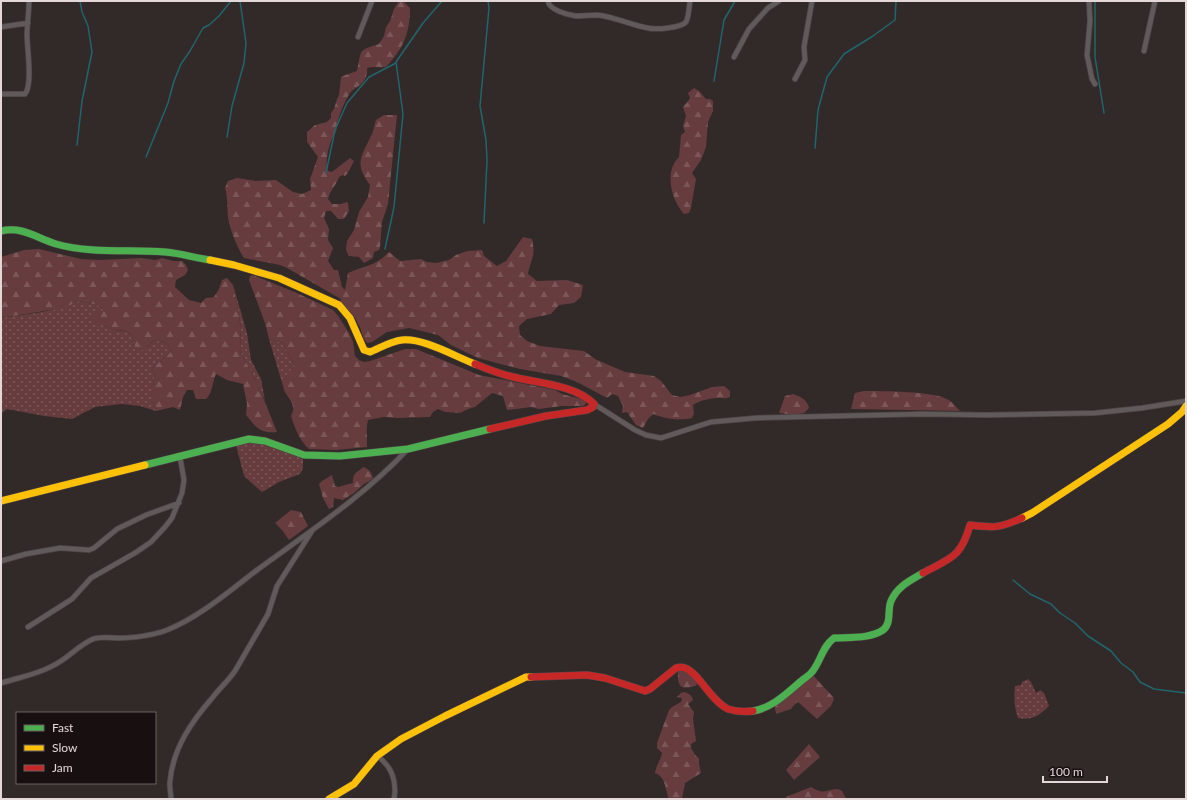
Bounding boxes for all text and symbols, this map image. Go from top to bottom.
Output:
legend [16,712,156,784]
text: Fast [52,720,74,735]
text: Slow [52,740,78,755]
scale bar [1043,758,1107,784]
text: Jam [52,760,73,775]
text: 100 m [1049,764,1083,779]

